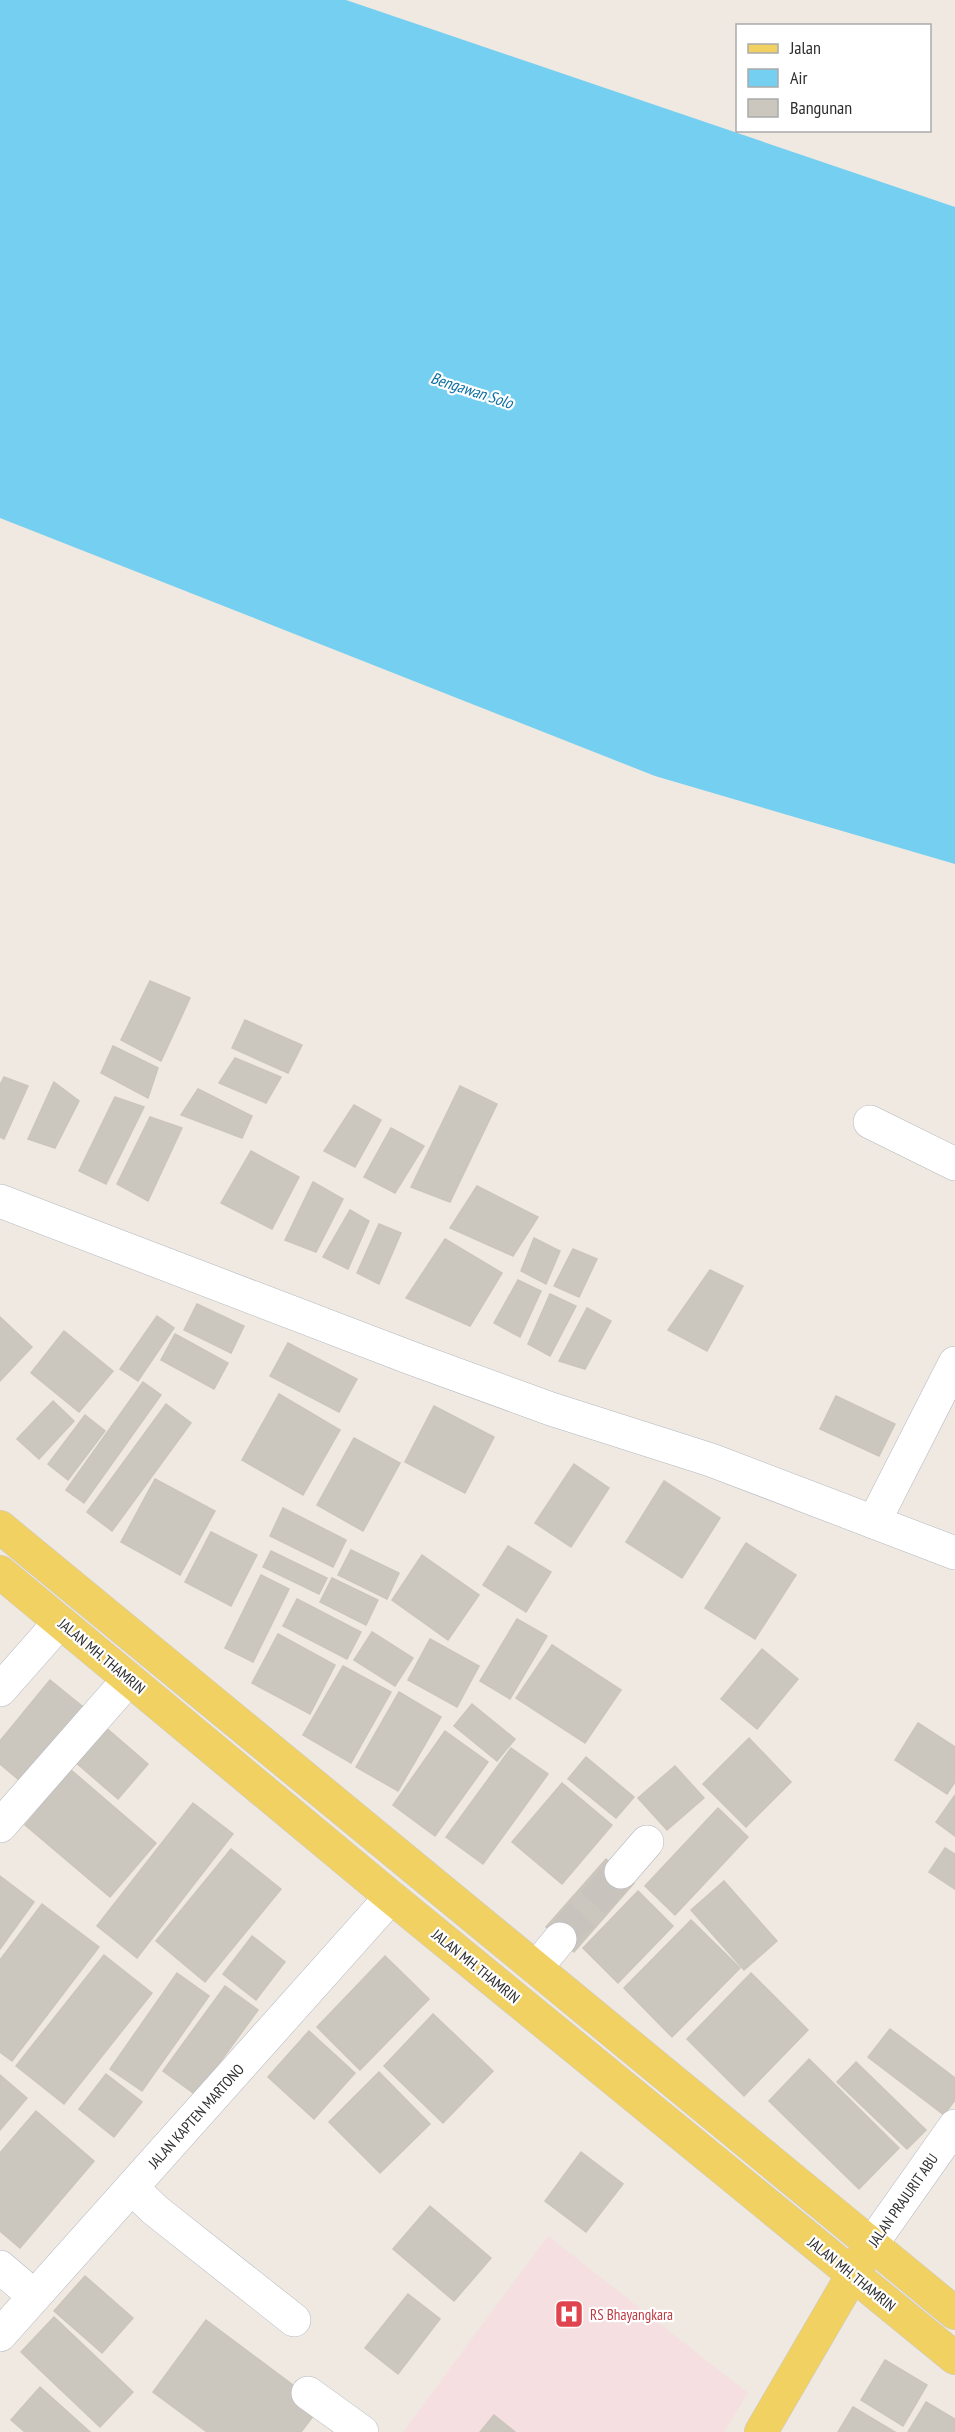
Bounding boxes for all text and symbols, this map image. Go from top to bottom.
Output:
legend [736,24,931,132]
text: Jalan [789,36,821,59]
text: Air [790,66,807,89]
text: Bangunan [790,96,852,119]
water label: Bengawan Solo [428,367,517,413]
street label: JALAN MH. THAMRIN [54,1613,149,1698]
street label: JALAN MH. THAMRIN [427,1924,524,2007]
street label: JALAN KAPTEN MARTONO [143,2060,248,2173]
street label: JALAN PRAJURIT ABU [863,2150,942,2251]
street label: JALAN MH. THAMRIN [803,2232,900,2315]
hospital icon: RS Bhayangkara [553,2298,585,2330]
place label: RS Bhayangkara [590,2305,673,2324]

